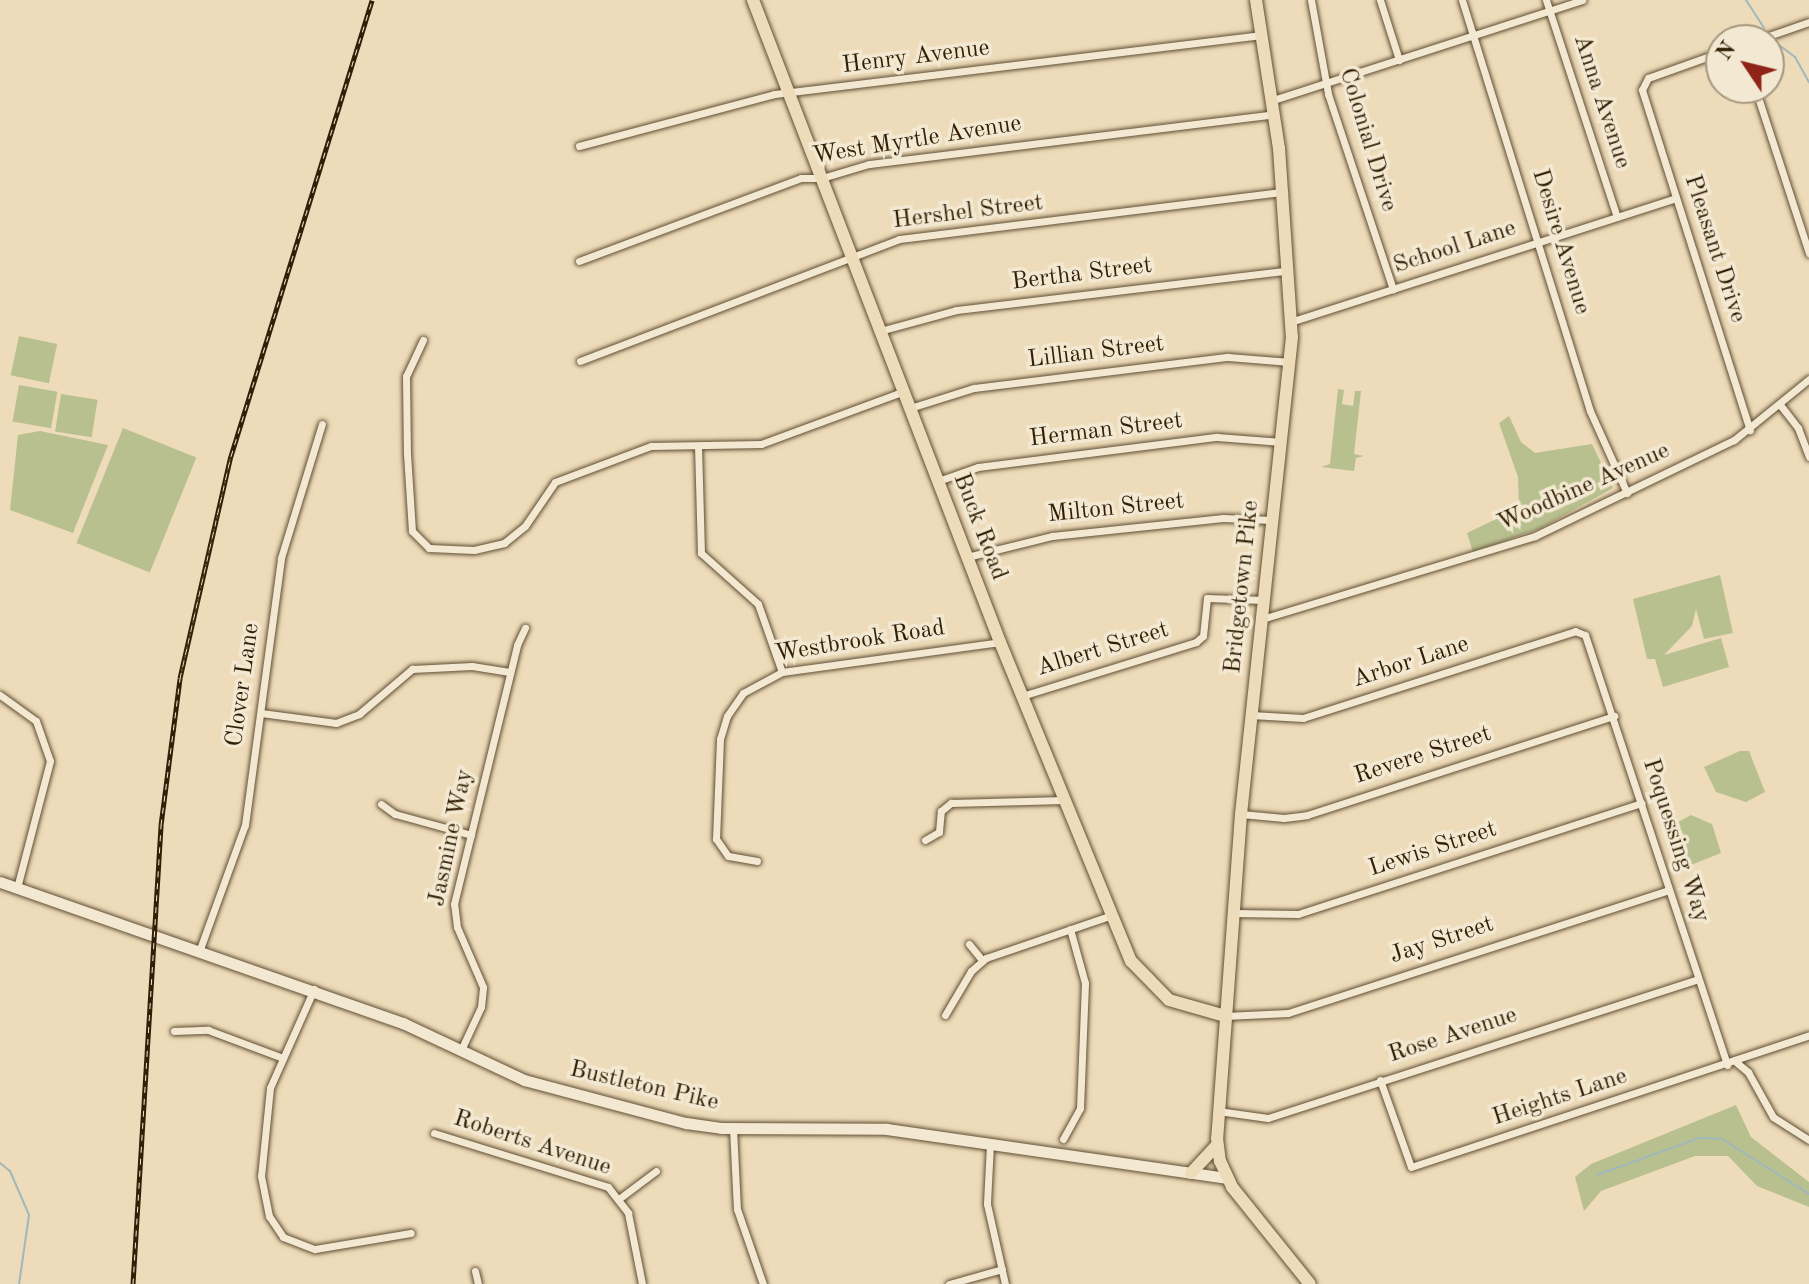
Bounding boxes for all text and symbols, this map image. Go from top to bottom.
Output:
north arrow [1705,24,1785,104]
street label: Anna Avenue [1566,31,1636,173]
street label: Henry Avenue [841,35,991,81]
text: N [1713,38,1741,65]
street label: Colonial Drive [1332,65,1402,215]
street label: West Myrtle Avenue [810,110,1024,172]
street label: Desire Avenue [1524,166,1596,318]
street label: Pleasant Drive [1677,171,1751,327]
street label: Hershel Street [891,189,1045,237]
street label: School Lane [1390,215,1520,281]
street label: Bertha Street [1010,252,1154,298]
street label: Lillian Street [1026,330,1166,376]
street label: Herman Street [1028,407,1184,455]
street label: Woodbine Avenue [1493,437,1675,539]
street label: Buck Road [945,469,1013,585]
street label: Milton Street [1047,488,1185,530]
street label: Bridgetown Pike [1220,499,1266,675]
street label: Westbrook Road [773,614,947,670]
street label: Albert Street [1033,616,1173,684]
street label: Clover Lane [221,621,267,749]
street label: Arbor Lane [1349,631,1473,695]
street label: Revere Street [1351,720,1495,792]
street label: Poquessing Way [1635,755,1715,927]
street label: Jasmine Way [423,767,481,909]
street label: Lewis Street [1365,816,1501,884]
street label: Jay Street [1386,911,1498,971]
street label: Rose Avenue [1385,1002,1521,1070]
street label: Bustleton Pike [567,1056,721,1118]
street label: Heights Lane [1489,1063,1631,1133]
street label: Roberts Avenue [450,1105,614,1183]

